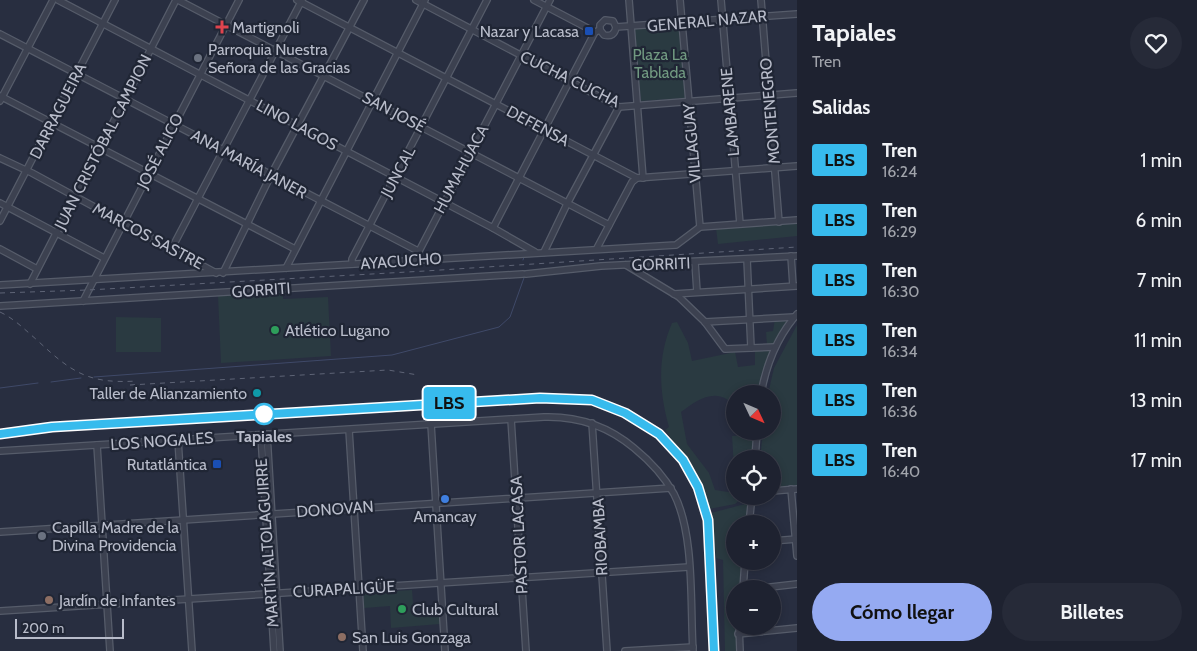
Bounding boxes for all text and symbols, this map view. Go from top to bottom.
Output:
street label: GENERAL NAZAR [646,6,768,36]
button: heart [1130,17,1182,69]
place label: Martignoli [232,18,299,37]
text: Tapiales [812,18,896,47]
marker: Martignoli [216,21,228,33]
place label: Nazar y Lacasa [480,22,579,41]
marker: Nazar y Lacasa [583,25,595,37]
place label: Parroquia Nuestra Señora de las Gracias [208,40,350,77]
park label: Plaza La Tablada [632,45,688,82]
street label: CUCHA CUCHA [517,47,623,111]
street label: JUAN CRISTÓBAL CAMPION [50,51,155,234]
marker: Parroquia Nuestra Señora de las Gracias [192,52,204,64]
text: Tren [812,52,841,71]
street label: MONTENEGRO [756,57,784,165]
street label: DARRAGUEIRA [26,60,90,162]
street label: LAMBARENE [717,67,743,157]
street label: SAN JOSÉ [359,87,429,137]
street label: LINO LAGOS [253,96,341,154]
text: Salidas [812,96,870,119]
street label: DEFENSA [503,102,573,150]
street label: VILLAGUAY [679,102,705,183]
street label: JOSÉ ALICO [132,110,187,193]
street label: HUMAHUACA [430,121,492,217]
street label: ANA MARÍA JANER [188,125,310,203]
text: Tren [882,139,917,162]
street label: JUNCAL [376,143,419,201]
text: LBS [824,149,855,171]
text: 1 min [1140,149,1182,172]
text: 16:24 [882,162,917,181]
street label: MARCOS SASTRE [89,199,207,273]
text: Tren [882,199,917,222]
text: LBS [824,209,855,231]
text: 6 min [1136,209,1182,232]
text: 16:29 [882,222,917,241]
street label: AYACUCHO [360,249,442,273]
street label: GORRITI [631,253,691,275]
text: Tren [882,259,917,282]
text: LBS [824,269,855,291]
text: 7 min [1137,269,1182,292]
street label: GORRITI [231,278,291,302]
text: 16:30 [882,282,919,301]
text: Tren [882,319,917,342]
place label: Atlético Lugano [285,321,390,340]
marker: Atlético Lugano [269,324,281,336]
text: LBS [824,329,855,351]
text: 11 min [1134,329,1182,352]
text: 16:34 [882,342,918,361]
text: Tren [882,379,917,402]
place label: Taller de Alianzamiento [89,384,247,403]
north arrow [726,385,781,440]
map controls [726,385,781,635]
marker: Taller de Alianzamiento [251,387,263,399]
line badge: LBS [420,387,478,419]
text: LBS [824,389,855,411]
text: 13 min [1130,389,1182,412]
text: LBS [434,392,464,414]
text: 16:36 [882,402,917,421]
marker: Tapiales [253,403,275,425]
place label: Tapiales [236,427,292,446]
street label: LOS NOGALES [110,428,214,454]
text: Tren [882,439,917,462]
text: LBS [824,449,855,471]
text: 17 min [1131,449,1182,472]
button: locate [726,450,781,505]
place label: Rutatlántica [127,455,207,474]
marker: Rutatlántica [211,458,223,470]
street label: MARTÍN ALTOLAGUIRRE [252,458,282,628]
text: 16:40 [882,462,920,481]
street label: PASTOR LACASA [506,475,532,594]
marker: Amancay [439,493,451,505]
street label: DONOVAN [296,497,374,521]
street label: RIOBAMBA [588,498,612,576]
place label: Amancay [413,507,477,526]
button: + [726,515,781,570]
place label: Capilla Madre de la Divina Providencia [52,518,179,555]
marker: Capilla Madre de la Divina Providencia [36,530,48,542]
street label: CURAPALIGÜE [292,577,396,601]
button: − [726,580,781,635]
button: Cómo llegar [812,583,992,641]
button: Billetes [1002,583,1182,641]
place label: Jardín de Infantes [58,591,176,610]
marker: Jardín de Infantes [43,594,55,606]
place label: Club Cultural [412,600,499,619]
marker: Club Cultural [396,603,408,615]
scale bar [15,616,124,639]
text: 200 m [22,619,64,637]
place label: San Luis Gonzaga [352,628,471,647]
marker: San Luis Gonzaga [336,631,348,643]

